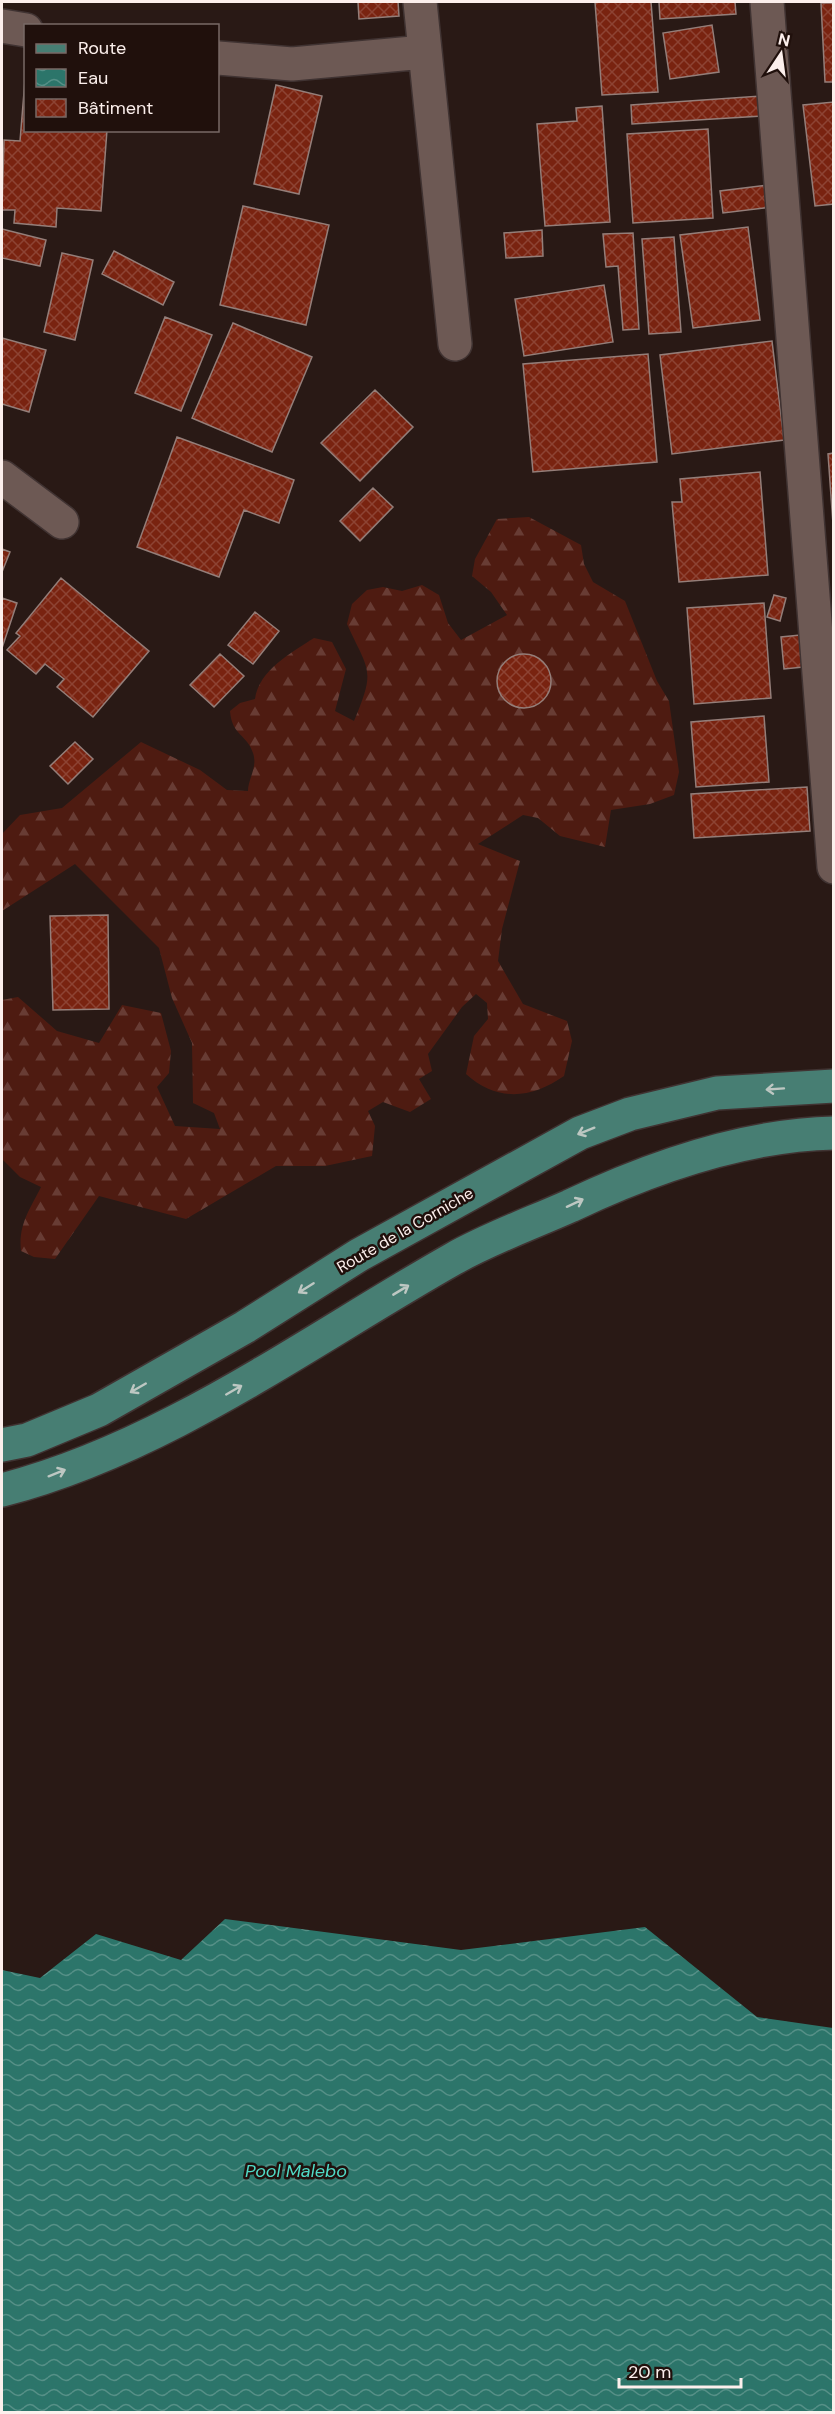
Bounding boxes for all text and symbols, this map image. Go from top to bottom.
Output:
legend [24,24,219,132]
north arrow [751,24,811,84]
text: N [776,28,792,51]
text: Route [78,36,126,60]
text: Eau [78,66,108,90]
text: Bâtiment [78,96,153,120]
one-way arrow [766,1084,786,1095]
one-way arrow [577,1126,596,1137]
street label: Route de la Corniche [333,1182,477,1278]
one-way arrow [566,1197,584,1209]
one-way arrow [298,1283,315,1295]
one-way arrow [392,1283,409,1295]
one-way arrow [130,1382,147,1394]
one-way arrow [225,1384,242,1396]
one-way arrow [47,1467,66,1478]
water label: Pool Malebo [245,2159,347,2183]
scale bar [619,2351,740,2389]
text: 20 m [628,2360,671,2384]

